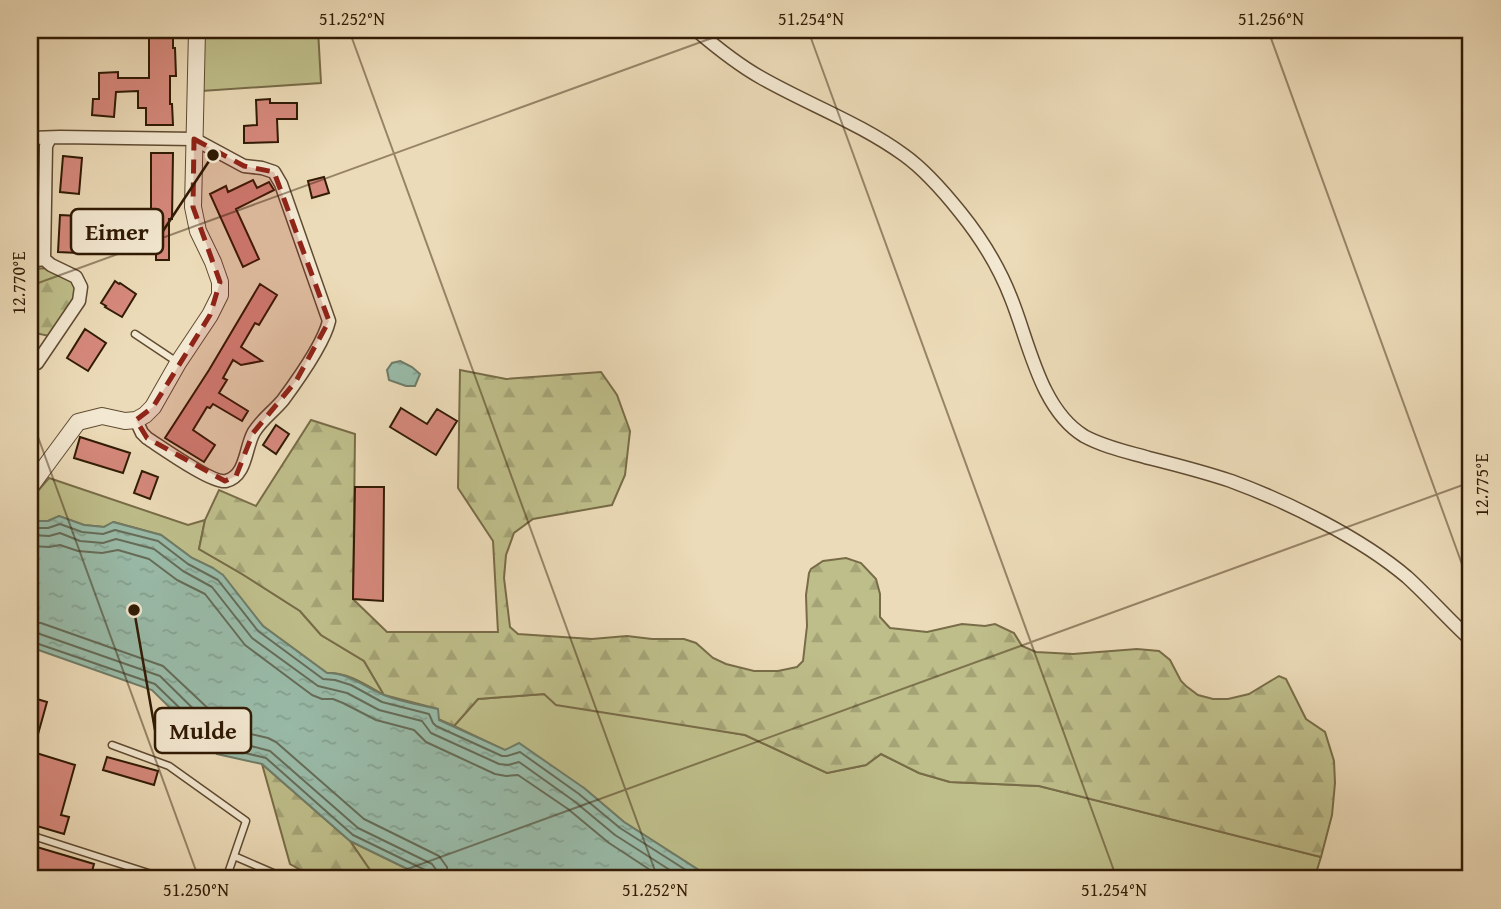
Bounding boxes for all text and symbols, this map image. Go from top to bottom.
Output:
text: 51.252°N [319,5,385,32]
text: 51.254°N [778,5,844,32]
text: 51.256°N [1238,5,1304,32]
callout: Eimer [71,209,163,254]
text: Eimer [85,214,149,249]
text: 12.770°E [5,251,32,315]
text: 12.775°E [1468,453,1495,517]
callout: Mulde [155,708,251,753]
text: Mulde [169,713,237,748]
text: 51.250°N [163,876,229,903]
text: 51.252°N [622,876,688,903]
text: 51.254°N [1081,876,1147,903]

